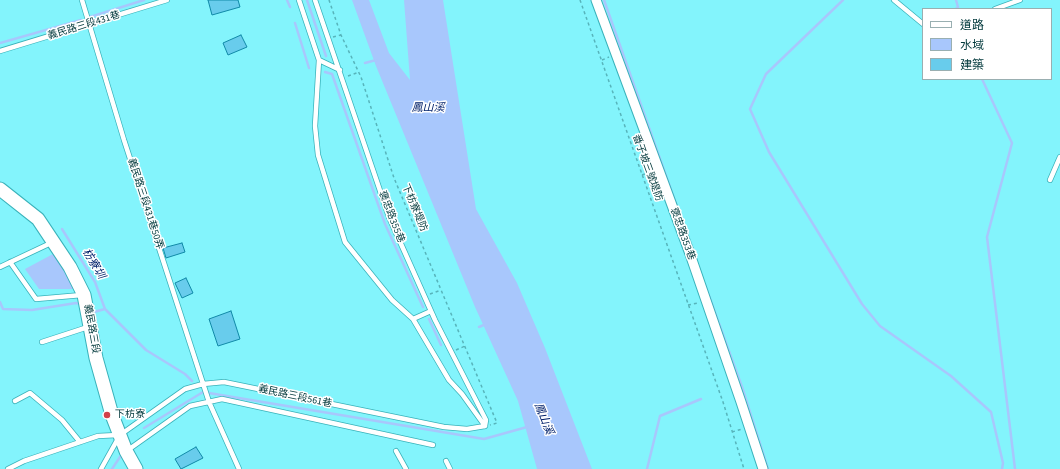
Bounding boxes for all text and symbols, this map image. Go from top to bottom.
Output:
legend [922,8,1052,80]
street label: 義民路三段431巷 [46,9,122,43]
text: 道路 [960,17,984,34]
text: 水域 [960,37,984,54]
text: 建築 [960,57,984,74]
water label: 鳳山溪 [412,102,444,116]
street label: 番子坡三號堤防 [629,133,665,203]
street label: 義民路三段431巷50弄 [125,157,165,251]
street label: 下枋寮堤防 [399,183,429,233]
street label: 褒忠路355巷 [376,189,406,245]
street label: 褒忠路353巷 [667,206,697,262]
water label: 枋寮圳 [79,246,107,282]
street label: 義民路三段 [81,303,101,355]
street label: 義民路三段561巷 [257,383,333,411]
water label: 鳳山溪 [531,401,555,437]
place label: 下枋寮 [115,409,145,421]
marker: 下枋寮 [102,410,112,420]

